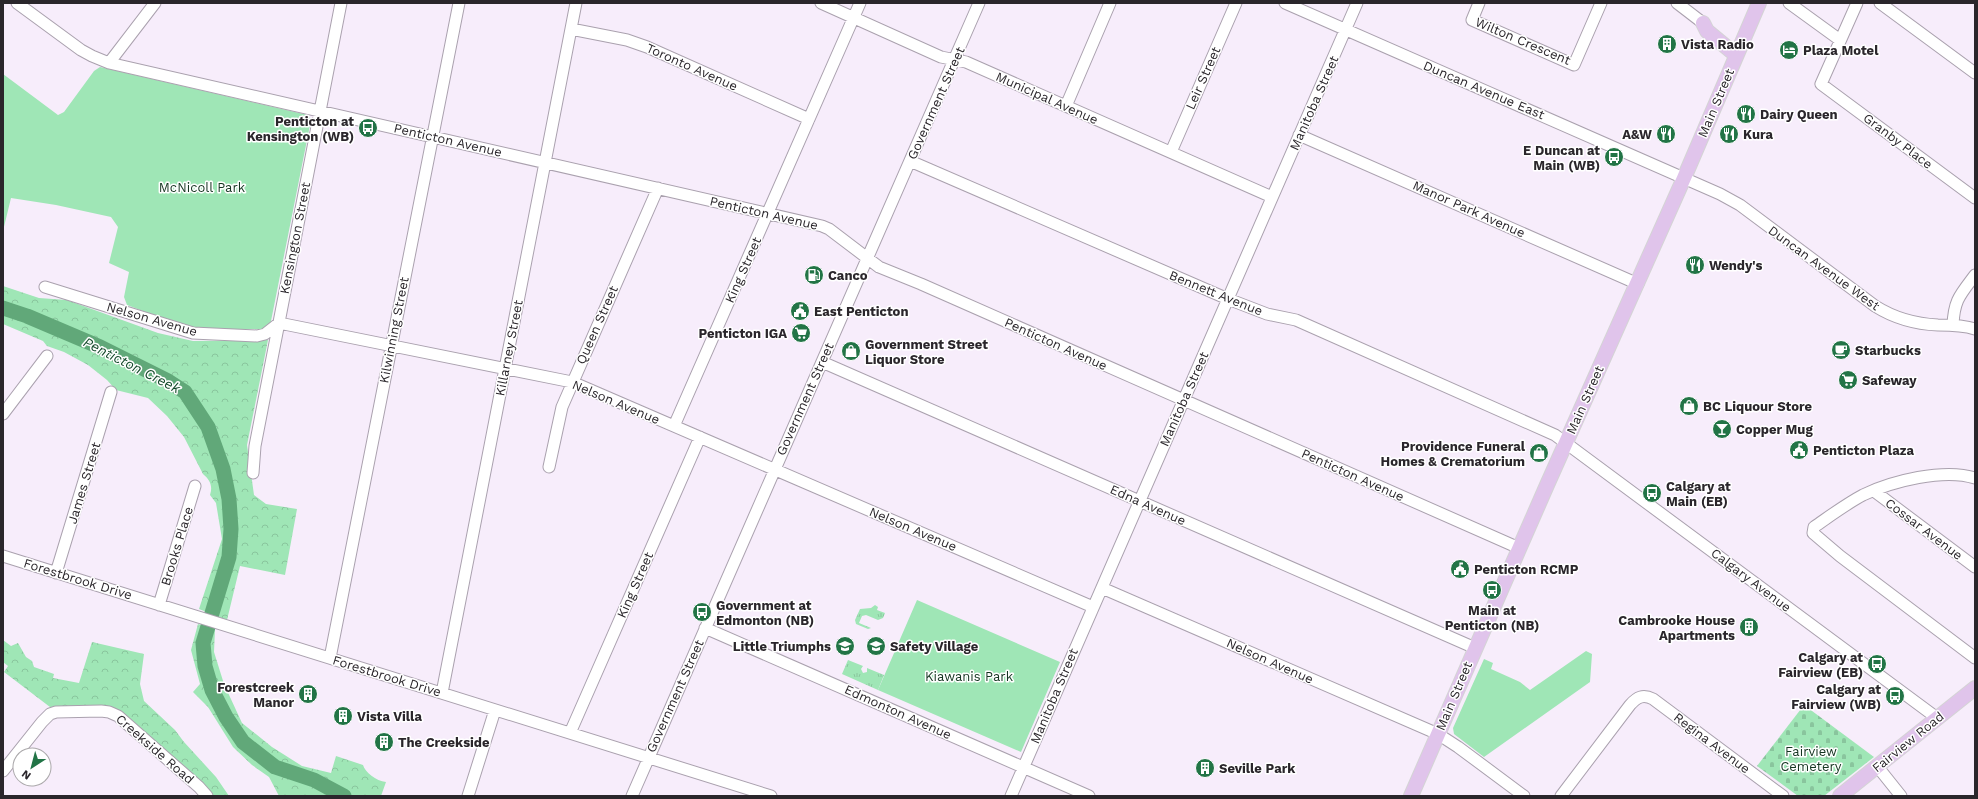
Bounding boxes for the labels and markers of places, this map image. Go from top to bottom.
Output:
building icon: Vista Radio [1656,33,1678,55]
place label: Vista Radio [1681,37,1754,52]
hotel icon: Plaza Motel [1778,39,1800,61]
place label: Plaza Motel [1803,43,1879,58]
restaurant icon: Dairy Queen [1735,103,1757,125]
place label: Dairy Queen [1760,107,1838,122]
place label: Penticton at Kensington (WB) [247,114,354,144]
bus stop icon: Penticton at Kensington (WB) [357,117,379,139]
restaurant icon: A&W [1655,123,1677,145]
restaurant icon: Kura [1718,123,1740,145]
place label: A&W [1622,127,1652,142]
place label: Kura [1743,127,1773,142]
place label: E Duncan at Main (WB) [1523,143,1600,173]
bus stop icon: E Duncan at Main (WB) [1603,146,1625,168]
restaurant icon: Wendy's [1684,254,1706,276]
place label: Wendy's [1709,258,1763,273]
fuel station icon: Canco [803,264,825,286]
place label: Canco [828,268,868,283]
public building icon: East Penticton [789,300,811,322]
place label: East Penticton [814,304,908,319]
supermarket icon: Penticton IGA [790,322,812,344]
place label: Penticton IGA [699,326,787,341]
place label: Government Street Liquor Store [865,337,988,367]
cafe icon: Starbucks [1830,339,1852,361]
shop icon: Government Street Liquor Store [840,340,862,362]
place label: Starbucks [1855,343,1921,358]
supermarket icon: Safeway [1837,369,1859,391]
place label: Safeway [1862,373,1917,388]
shop icon: BC Liquour Store [1678,395,1700,417]
place label: BC Liquour Store [1703,399,1813,414]
bar icon: Copper Mug [1711,418,1733,440]
place label: Copper Mug [1736,422,1813,437]
place label: Providence Funeral Homes & Crematorium [1381,439,1526,469]
public building icon: Penticton Plaza [1788,439,1810,461]
shop icon: Providence Funeral Homes & Crematorium [1528,442,1550,464]
place label: Penticton Plaza [1813,443,1914,458]
place label: Calgary at Main (EB) [1666,479,1731,509]
bus stop icon: Calgary at Main (EB) [1641,482,1663,504]
public building icon: Penticton RCMP [1449,558,1471,580]
place label: Penticton RCMP [1474,562,1579,577]
bus stop icon: Main at Penticton (NB) [1481,579,1503,601]
place label: Government at Edmonton (NB) [716,598,814,628]
bus stop icon: Government at Edmonton (NB) [691,601,713,623]
place label: Main at Penticton (NB) [1445,603,1539,633]
place label: Cambrooke House Apartments [1618,613,1735,643]
building icon: Cambrooke House Apartments [1738,616,1760,638]
school or university icon: Little Triumphs [834,635,856,657]
school or university icon: Safety Village [865,635,887,657]
place label: Little Triumphs [733,639,831,654]
place label: Safety Village [890,639,979,654]
place label: Calgary at Fairview (EB) [1778,650,1863,680]
bus stop icon: Calgary at Fairview (EB) [1866,653,1888,675]
place label: Forestcreek Manor [217,680,295,710]
place label: Calgary at Fairview (WB) [1791,682,1881,712]
building icon: Forestcreek Manor [297,683,319,705]
bus stop icon: Calgary at Fairview (WB) [1884,685,1906,707]
building icon: Vista Villa [332,705,354,727]
place label: Vista Villa [357,709,422,724]
building icon: The Creekside [373,731,395,753]
place label: The Creekside [398,735,490,750]
building icon: Seville Park [1194,757,1216,779]
place label: Seville Park [1219,761,1296,776]

